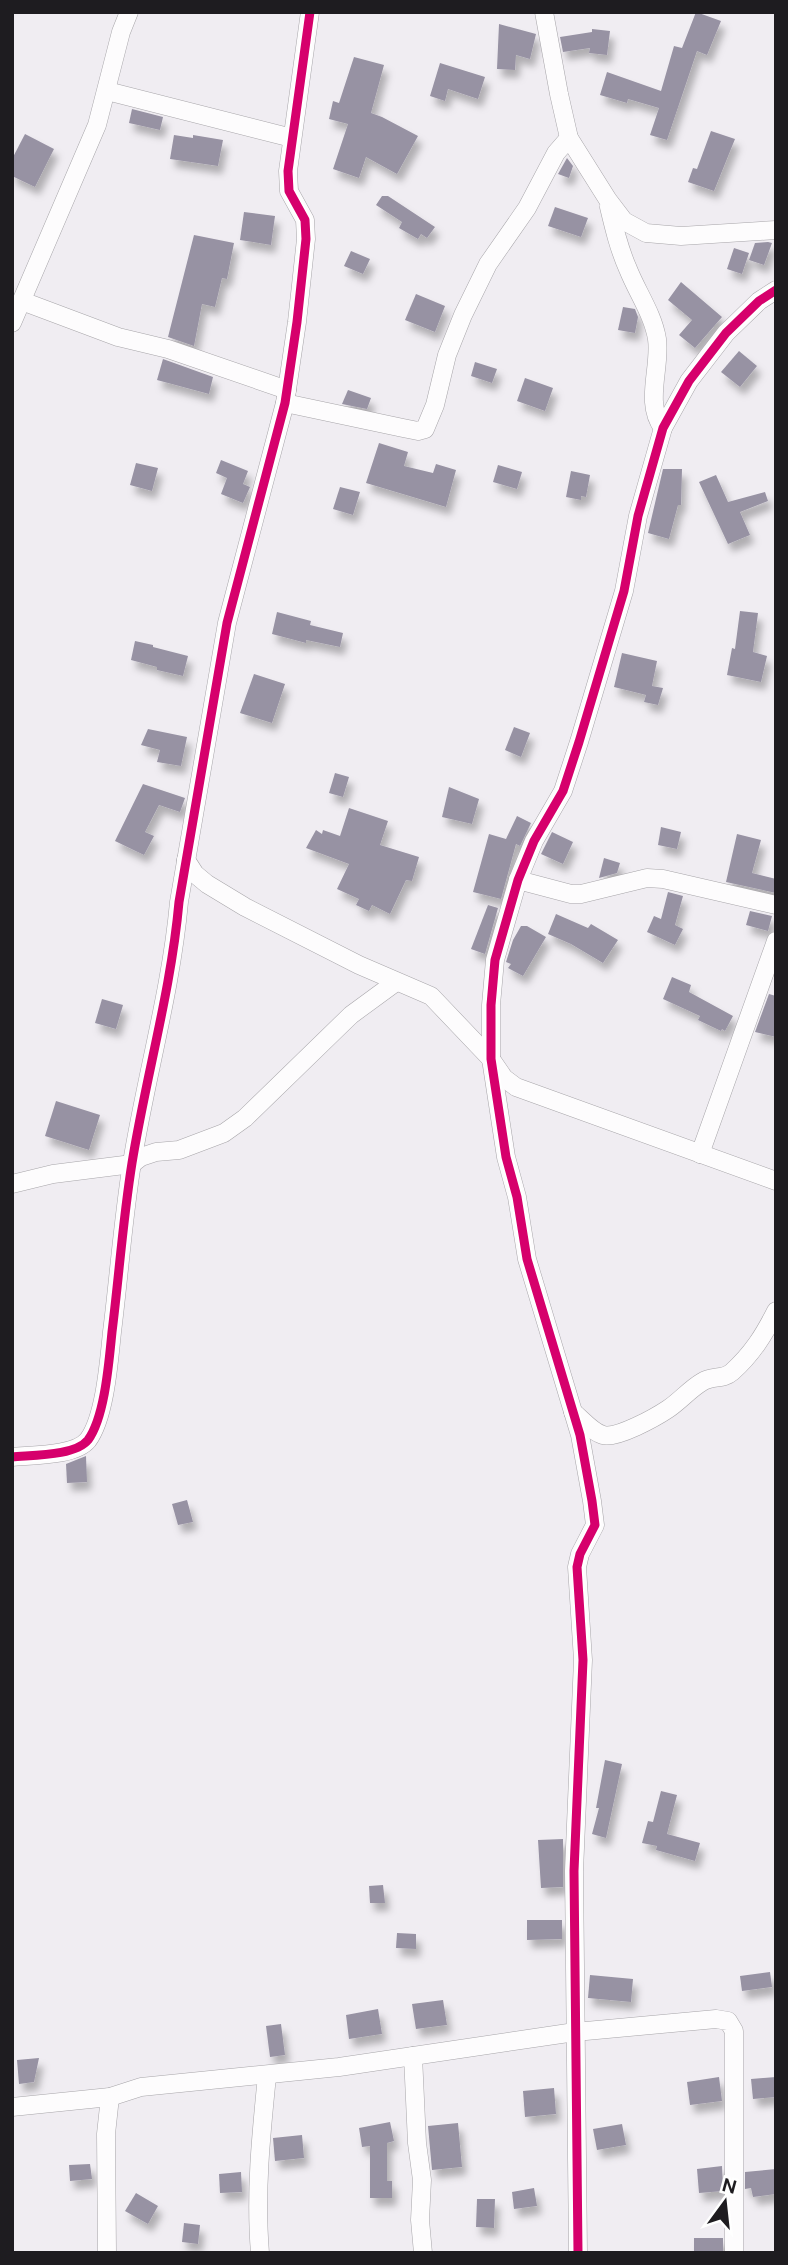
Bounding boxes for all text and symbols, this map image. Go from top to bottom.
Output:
north arrow [690,2167,760,2237]
text: N [719,2172,739,2200]

